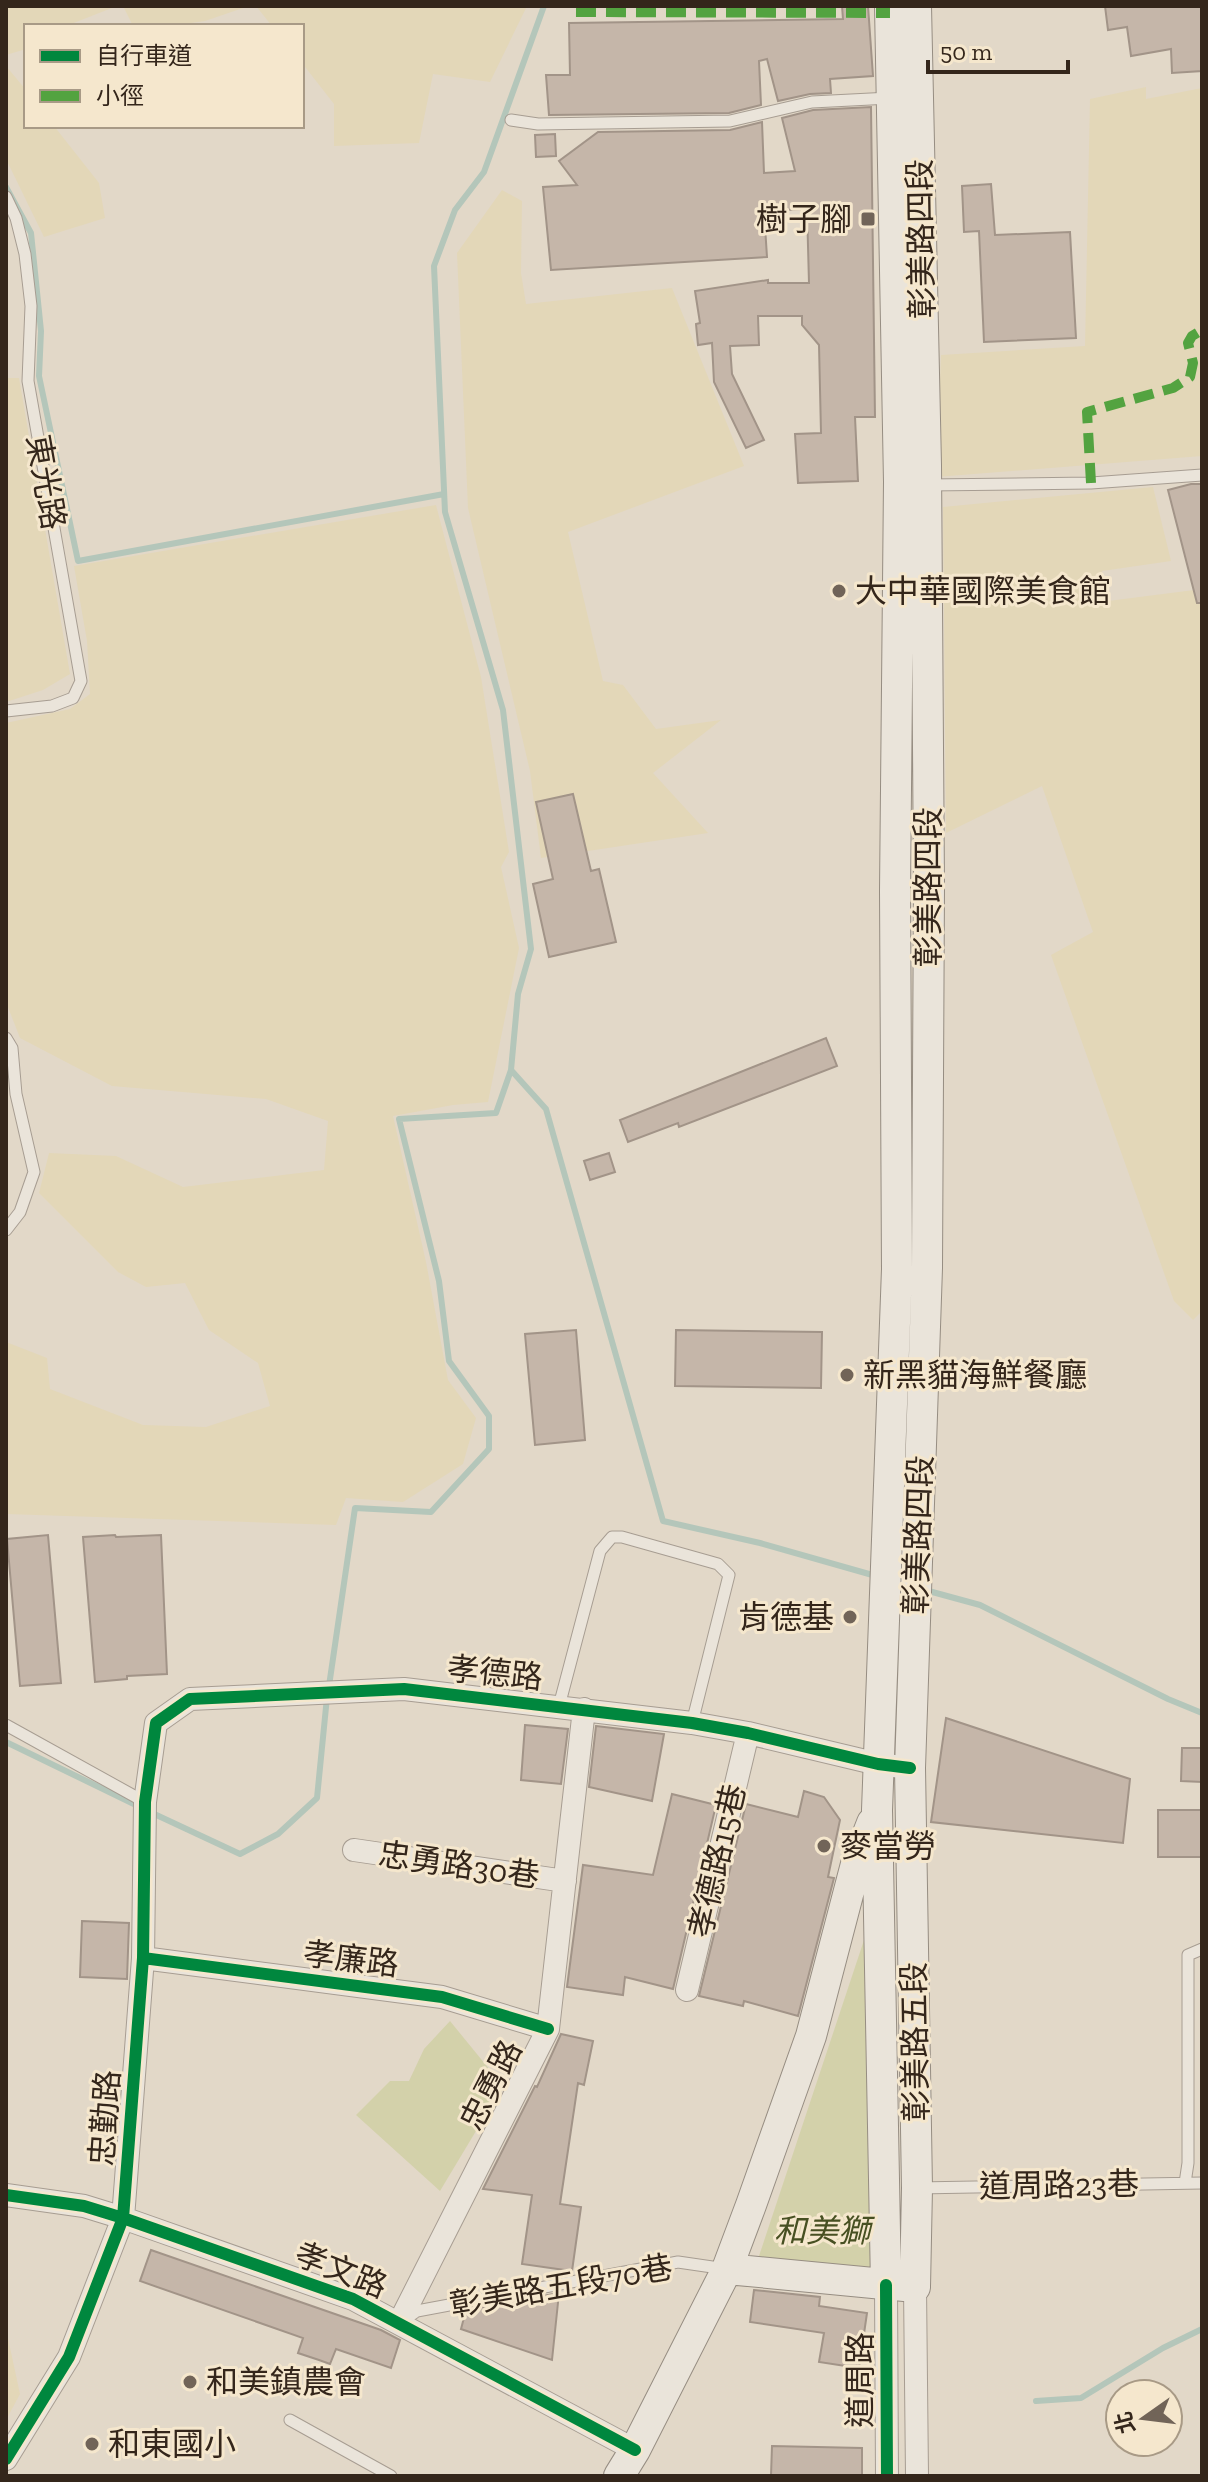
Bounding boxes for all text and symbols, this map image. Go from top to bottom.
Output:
legend [24,24,304,128]
scale bar [928,24,1068,74]
text: 50 m [940,37,993,66]
text: 自行車道 [96,41,192,70]
text: 小徑 [96,81,144,110]
street label: 彰美路四段 [901,159,941,319]
place label: 樹子腳 [756,200,852,238]
marker: 樹子腳 [859,210,877,228]
street label: 東光路 [19,431,73,533]
place label: 大中華國際美食館 [855,572,1111,610]
marker: 大中華國際美食館 [830,582,848,600]
street label: 彰美路四段 [909,807,947,967]
place label: 新黑貓海鮮餐廳 [863,1356,1087,1394]
marker: 新黑貓海鮮餐廳 [838,1366,856,1384]
street label: 彰美路四段 [896,1454,940,1616]
place label: 肯德基 [738,1598,834,1636]
marker: 肯德基 [841,1608,859,1626]
street label: 孝德路 [445,1649,545,1697]
street label: 孝德路15巷 [681,1780,753,1942]
place label: 麥當勞 [840,1827,936,1865]
street label: 忠勇路30巷 [376,1835,542,1895]
marker: 麥當勞 [815,1837,833,1855]
street label: 孝廉路 [301,1934,401,1984]
street label: 彰美路五段 [895,1962,935,2122]
street label: 忠勇路 [452,2034,530,2136]
street label: 忠勤路 [83,2069,127,2167]
street label: 道周路23巷 [979,2165,1139,2205]
park label: 和美獅 [774,2212,875,2250]
street label: 孝文路 [289,2234,393,2306]
street label: 彰美路五段70巷 [447,2248,675,2324]
street label: 道周路 [841,2332,879,2428]
place label: 和美鎮農會 [206,2363,366,2401]
marker: 和美鎮農會 [181,2373,199,2391]
north arrow [1104,2378,1184,2458]
text: 北 [1109,2409,1141,2437]
place label: 和東國小 [108,2425,236,2463]
marker: 和東國小 [83,2435,101,2453]

